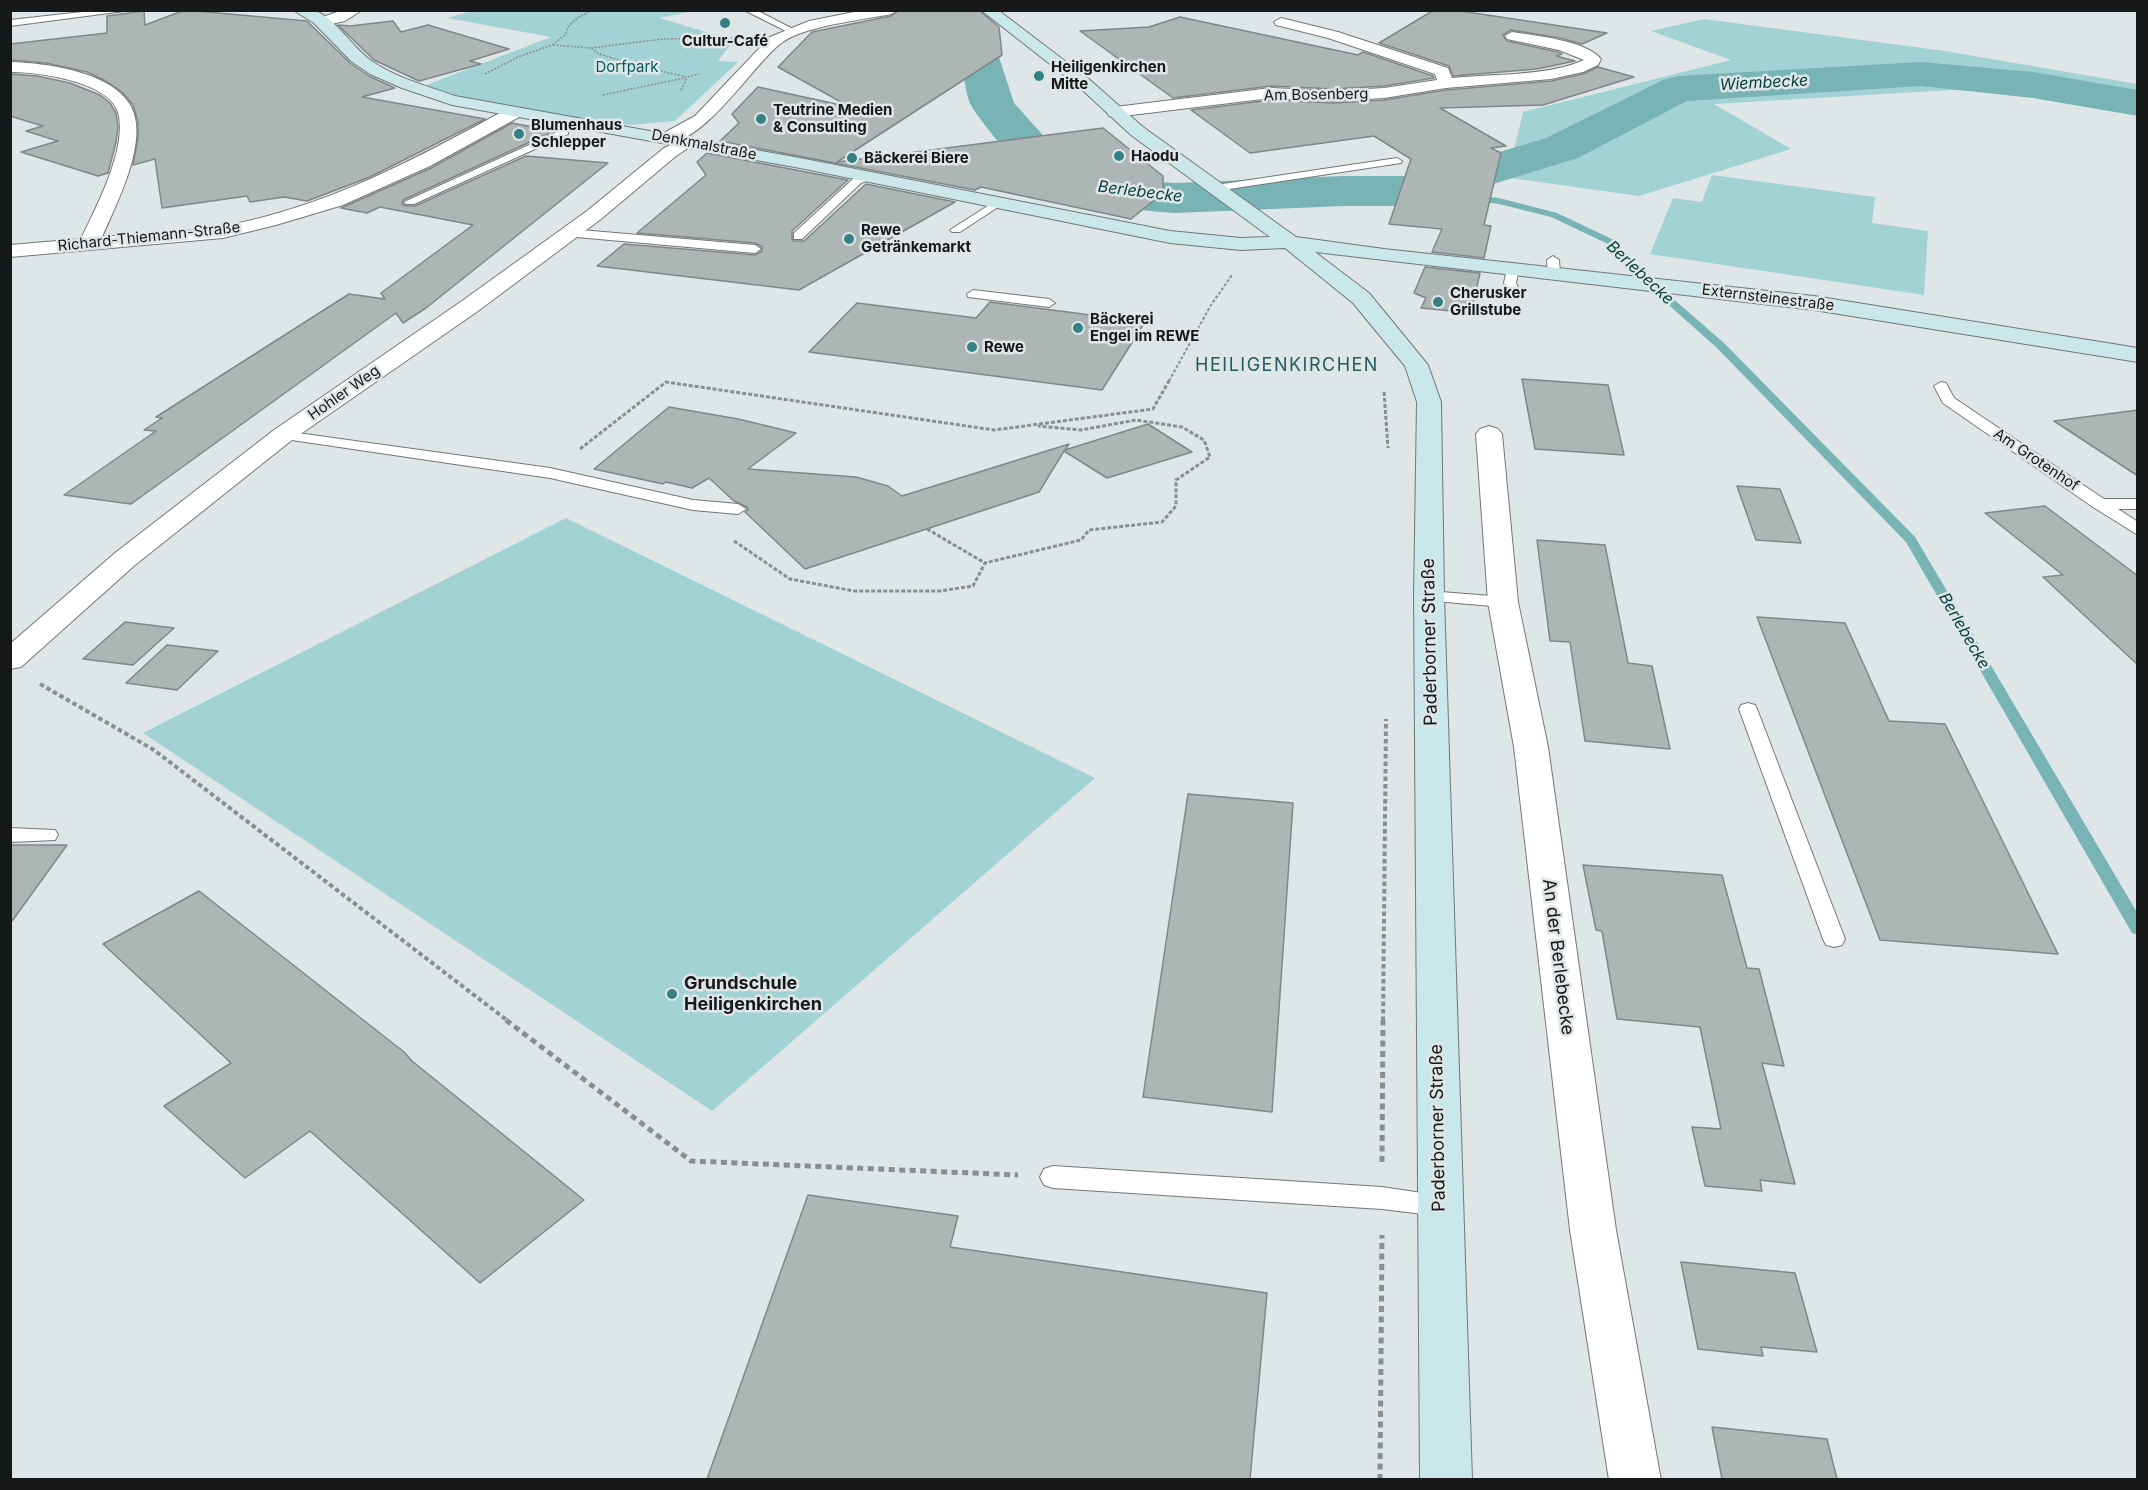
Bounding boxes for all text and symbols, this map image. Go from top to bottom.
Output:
marker: Cultur-Café [718,16,732,30]
place label: Cultur-Café [682,32,768,50]
park label: Dorfpark [595,58,659,76]
place label: Heiligenkirchen Mitte [1051,58,1166,93]
marker: Heiligenkirchen Mitte [1032,69,1046,83]
water label: Wiembecke [1719,71,1809,95]
street label: Am Bosenberg [1264,85,1368,105]
place label: Teutrine Medien & Consulting [773,101,892,136]
marker: Teutrine Medien & Consulting [754,112,768,126]
place label: Blumenhaus Schlepper [531,116,622,151]
street label: Denkmalstraße [650,126,758,164]
marker: Blumenhaus Schlepper [512,127,526,141]
place label: Haodu [1131,147,1179,165]
place label: Bäckerei Biere [864,149,969,167]
marker: Haodu [1112,149,1126,163]
marker: Bäckerei Biere [845,151,859,165]
water label: Berlebecke [1097,177,1183,207]
street label: Richard-Thiemann-Straße [57,218,241,256]
place label: Rewe Getränkemarkt [861,221,971,256]
marker: Rewe Getränkemarkt [842,232,856,246]
water label: Berlebecke [1602,237,1678,309]
street label: Externsteinestraße [1701,281,1835,315]
place label: Cherusker Grillstube [1450,284,1527,319]
marker: Cherusker Grillstube [1431,295,1445,309]
place label: Bäckerei Engel im REWE [1090,310,1199,345]
marker: Bäckerei Engel im REWE [1071,321,1085,335]
place label: Rewe [984,338,1024,356]
marker: Rewe [965,340,979,354]
district label: HEILIGENKIRCHEN [1195,355,1379,377]
street label: Hohler Weg [305,362,383,424]
street label: Am Grotenhof [1990,425,2082,495]
street label: Paderborner Straße [1418,558,1442,726]
water label: Berlebecke [1934,589,1994,673]
street label: An der Berlebecke [1538,878,1578,1036]
place label: Grundschule Heiligenkirchen [684,973,822,1016]
marker: Grundschule Heiligenkirchen [665,987,679,1001]
street label: Paderborner Straße [1426,1044,1450,1212]

